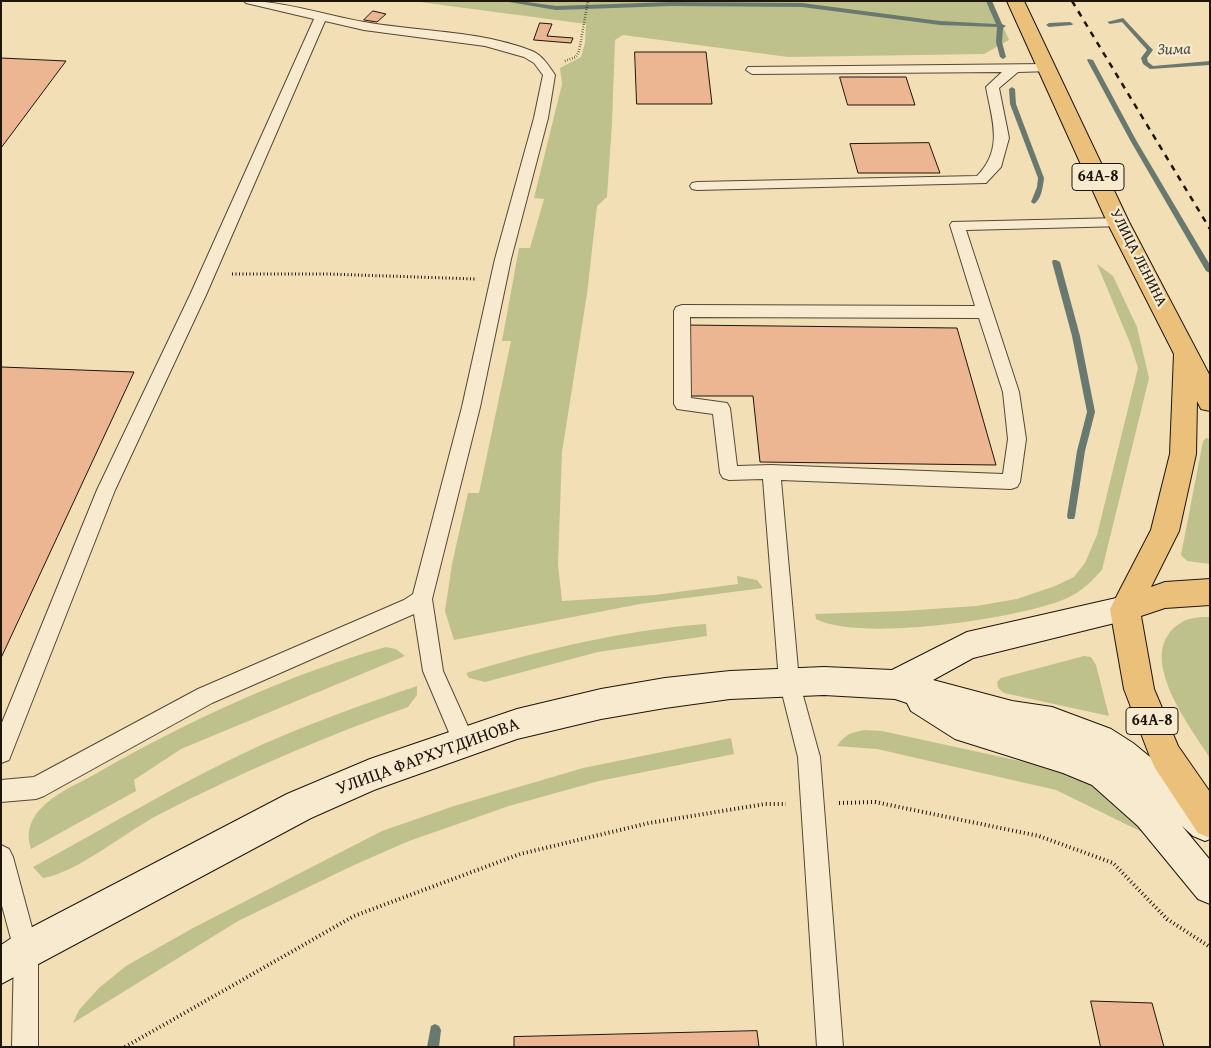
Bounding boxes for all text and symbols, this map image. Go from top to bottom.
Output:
water label: Зима [1157,40,1191,60]
road number: 64А-8 [1072,163,1124,190]
street label: УЛИЦА ЛЕНИНА [1106,206,1170,310]
road number: 64А-8 [1126,708,1178,734]
street label: УЛИЦА ФАРХУТДИНОВА [334,714,522,800]

